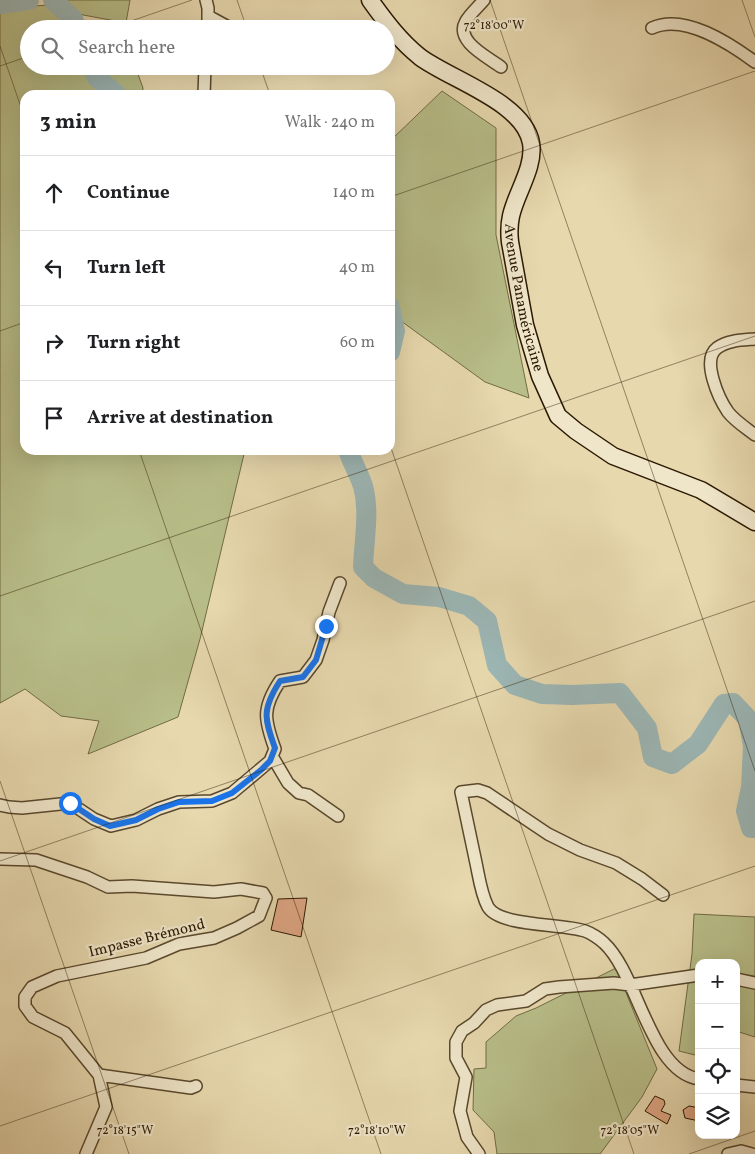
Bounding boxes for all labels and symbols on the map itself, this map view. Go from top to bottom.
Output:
text: 72°18'00"W [464,18,524,34]
street label: Avenue Panaméricaine [499,223,549,374]
route end [315,615,338,638]
route start [59,792,82,815]
street label: Impasse Brémond [87,914,207,964]
text: 72°18'15"W [97,1123,153,1139]
text: 72°18'10"W [348,1123,406,1139]
text: 72°18'05"W [601,1123,659,1139]

